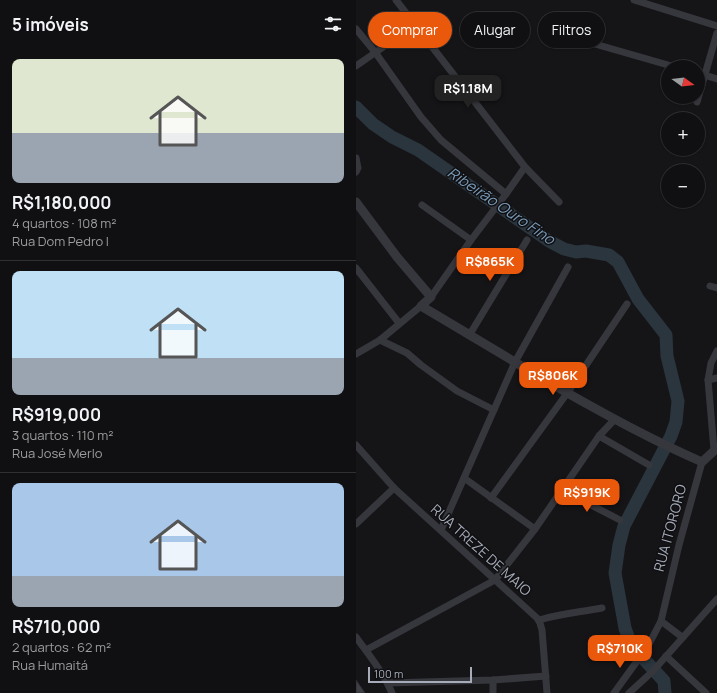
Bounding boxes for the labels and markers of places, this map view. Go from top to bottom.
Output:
pin: R$1.18M [431,75,505,109]
pin: R$865K [457,248,523,282]
pin: R$806K [520,362,586,396]
pin: R$919K [554,479,620,513]
pin: R$710K [587,635,653,669]

